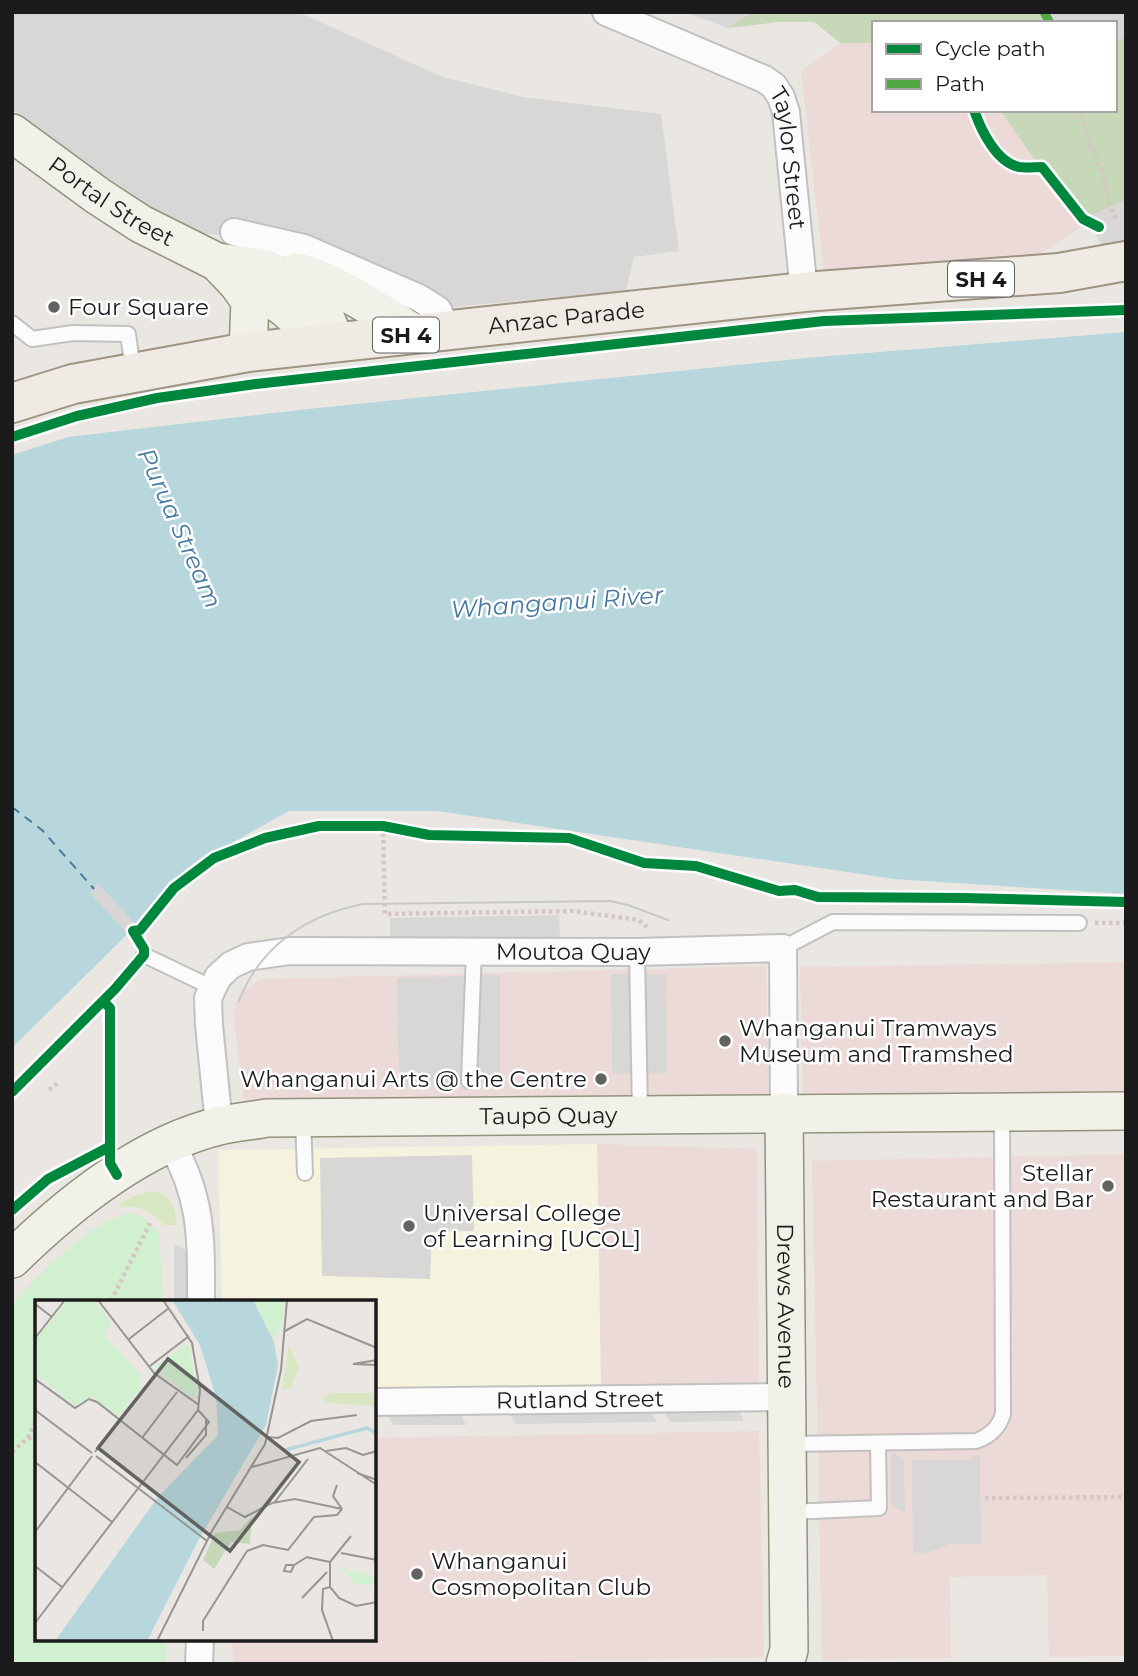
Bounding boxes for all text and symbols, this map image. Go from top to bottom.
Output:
legend [872,21,1117,112]
text: Cycle path [935,36,1046,61]
text: Path [935,71,985,96]
street label: Taylor Street [764,81,812,231]
street label: Portal Street [43,151,179,252]
road number: SH 4 [948,262,1014,296]
place label: Four Square [68,293,209,321]
street label: Anzac Parade [487,295,646,340]
marker: Four Square [46,299,62,315]
road number: SH 4 [373,318,439,352]
water label: Purua Stream [132,444,228,612]
water label: Whanganui River [450,580,666,624]
street label: Moutoa Quay [496,938,652,966]
place label: Whanganui Tramways Museum and Tramshed [739,1014,1014,1068]
marker: Whanganui Tramways Museum and Tramshed [717,1033,733,1049]
place label: Whanganui Arts @ the Centre [240,1065,587,1093]
marker: Whanganui Arts @ the Centre [593,1071,609,1087]
street label: Taupō Quay [479,1101,618,1130]
place label: Stellar Restaurant and Bar [871,1159,1094,1213]
marker: Stellar Restaurant and Bar [1100,1178,1116,1194]
place label: Universal College of Learning [UCOL] [423,1199,641,1253]
marker: Universal College of Learning [UCOL] [401,1218,417,1234]
street label: Drews Avenue [771,1223,801,1389]
inset map [35,1300,376,1641]
street label: Rutland Street [496,1384,664,1415]
place label: Whanganui Cosmopolitan Club [431,1547,651,1601]
marker: Whanganui Cosmopolitan Club [409,1566,425,1582]

